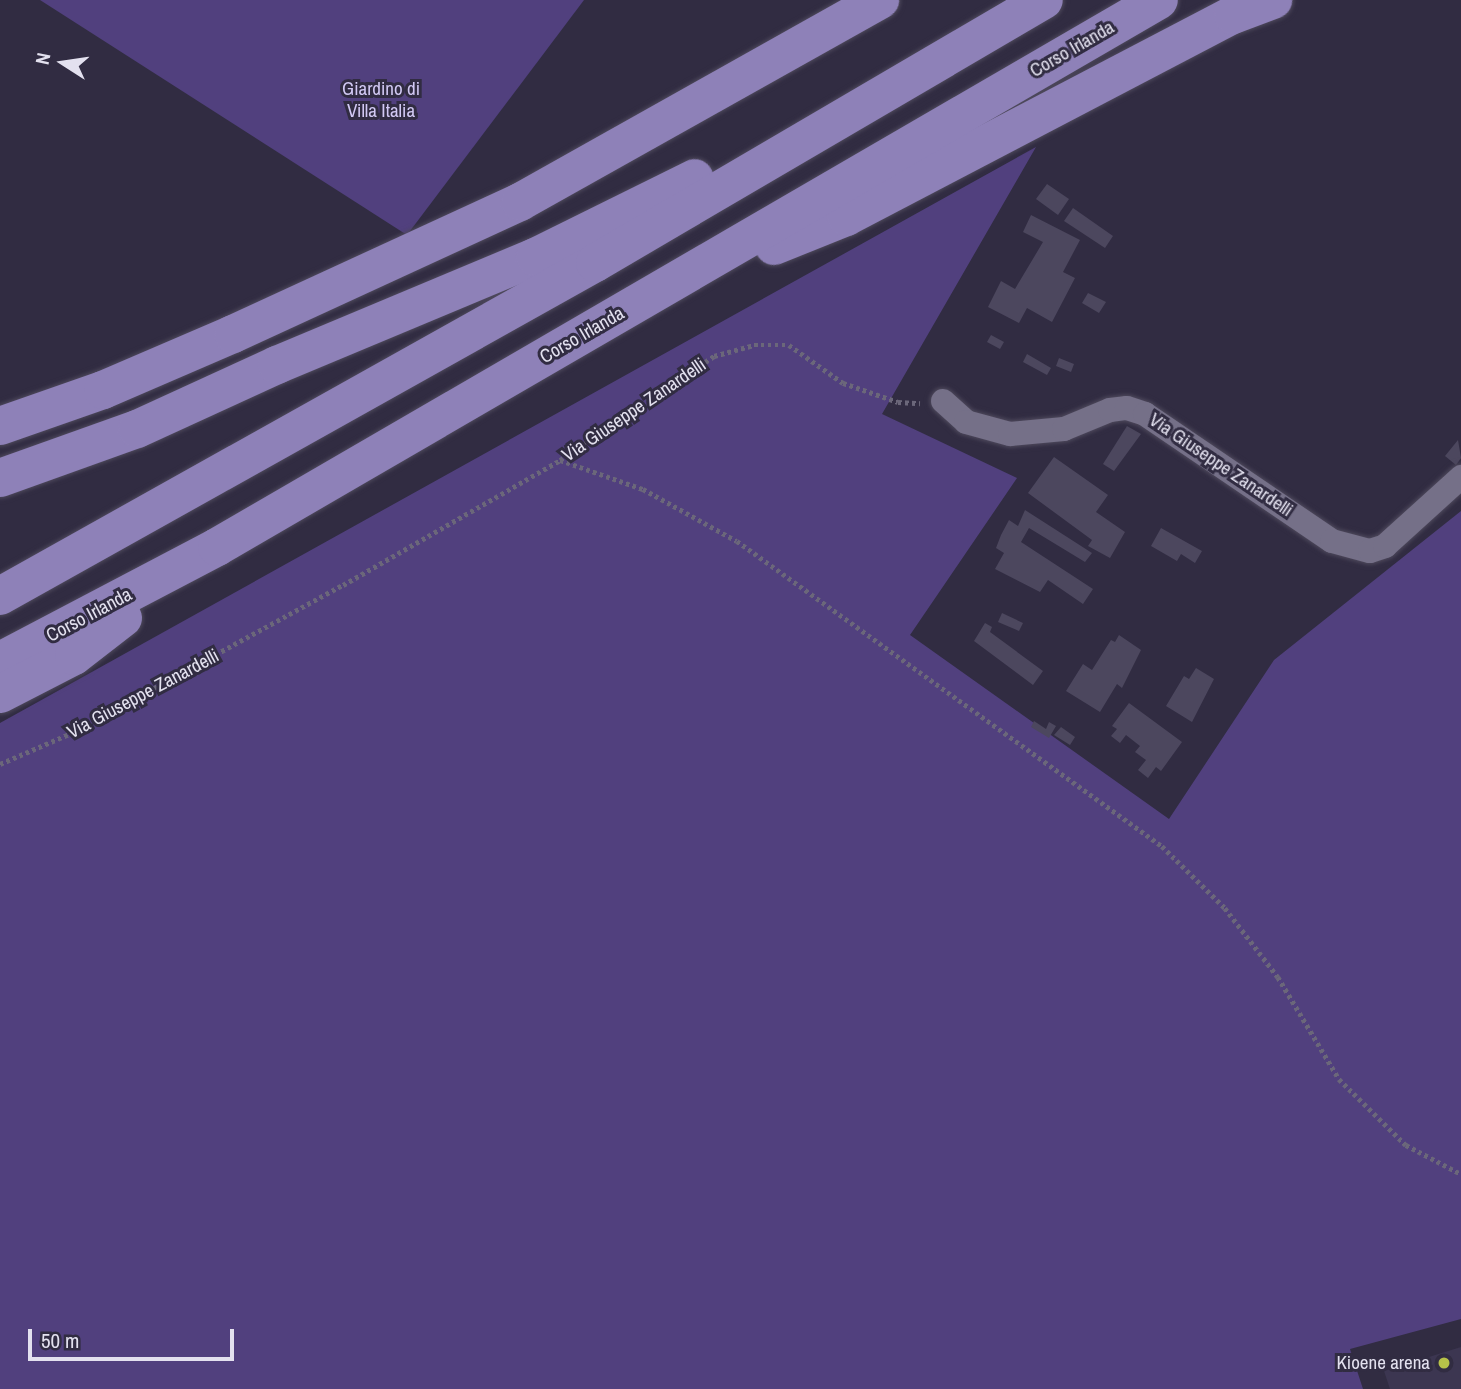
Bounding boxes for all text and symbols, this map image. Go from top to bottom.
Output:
street label: Corso Irlanda [1026,16,1118,82]
north arrow [28,28,98,98]
text: N [29,50,56,67]
park label: Giardino di Villa Italia [342,78,420,122]
street label: Corso Irlanda [536,302,628,368]
street label: Via Giuseppe Zanardelli [558,353,710,467]
street label: Via Giuseppe Zanardelli [1145,408,1297,522]
street label: Corso Irlanda [42,583,136,647]
street label: Via Giuseppe Zanardelli [63,644,223,744]
scale bar [32,1316,238,1360]
text: 50 m [41,1326,79,1355]
place label: Kioene arena [1336,1352,1430,1374]
marker: Kioene arena [1436,1355,1452,1371]

